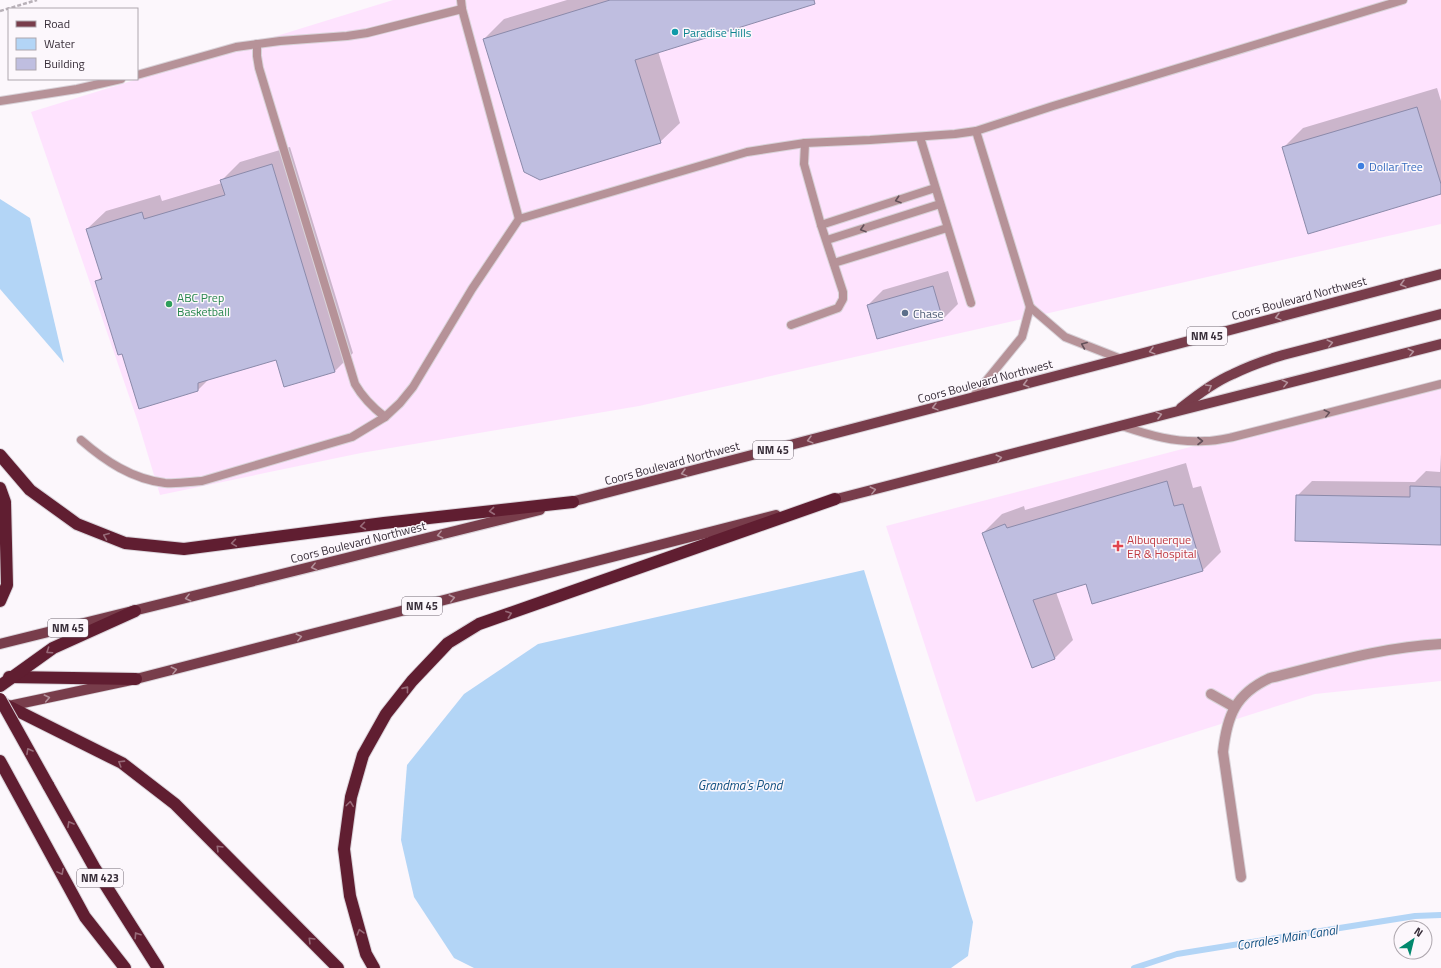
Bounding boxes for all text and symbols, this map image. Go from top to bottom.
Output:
legend [8,8,138,80]
text: Road [44,14,70,33]
place label: Paradise Hills [683,23,752,42]
marker: Paradise Hills [670,27,680,37]
text: Water [44,34,75,53]
text: Building [44,54,85,73]
place label: Dollar Tree [1369,157,1423,176]
marker: Dollar Tree [1356,161,1366,171]
one-way arrow [895,195,902,204]
one-way arrow [860,224,867,233]
street label: Coors Boulevard Northwest [1229,271,1369,325]
one-way arrow [1400,279,1407,288]
place label: ABC Prep Basketball [177,288,230,321]
marker: ABC Prep Basketball [164,299,174,309]
place label: Chase [913,304,944,323]
marker: Chase [900,308,910,318]
one-way arrow [1274,313,1281,321]
road number: NM 45 [1187,327,1227,345]
one-way arrow [1327,339,1333,347]
one-way arrow [1081,341,1088,349]
one-way arrow [1149,346,1156,355]
one-way arrow [1408,348,1415,356]
street label: Coors Boulevard Northwest [915,354,1055,408]
one-way arrow [1023,379,1029,387]
one-way arrow [1282,380,1289,388]
one-way arrow [1205,385,1212,392]
one-way arrow [932,403,939,411]
one-way arrow [1324,410,1330,418]
one-way arrow [1156,412,1163,420]
one-way arrow [806,435,813,444]
street label: Coors Boulevard Northwest [602,436,742,490]
one-way arrow [1197,437,1203,445]
road number: NM 45 [753,441,793,459]
one-way arrow [995,454,1002,462]
one-way arrow [681,468,688,477]
one-way arrow [869,486,876,495]
one-way arrow [489,506,495,515]
street label: Coors Boulevard Northwest [288,516,429,568]
one-way arrow [360,521,366,530]
one-way arrow [437,530,444,539]
place label: Albuquerque ER & Hospital [1127,530,1196,563]
one-way arrow [103,533,111,541]
one-way arrow [231,538,237,547]
marker: Albuquerque ER & Hospital [1112,540,1124,552]
one-way arrow [311,562,317,570]
one-way arrow [184,593,191,602]
one-way arrow [449,594,456,603]
road number: NM 45 [402,597,442,615]
one-way arrow [505,610,512,618]
road number: NM 45 [48,619,88,637]
one-way arrow [296,633,303,642]
one-way arrow [46,646,53,654]
one-way arrow [170,666,177,674]
one-way arrow [401,686,408,693]
one-way arrow [43,694,50,702]
one-way arrow [26,748,34,755]
one-way arrow [118,761,125,768]
water label: Grandma's Pond [698,775,784,795]
one-way arrow [345,801,354,807]
one-way arrow [67,821,74,828]
one-way arrow [216,845,224,853]
one-way arrow [56,868,64,875]
road number: NM 423 [77,869,123,887]
water label: Corrales Main Canal [1235,919,1341,955]
north arrow [1393,920,1433,960]
text: N [1411,923,1426,941]
one-way arrow [356,928,365,935]
one-way arrow [134,932,142,939]
one-way arrow [308,937,316,945]

